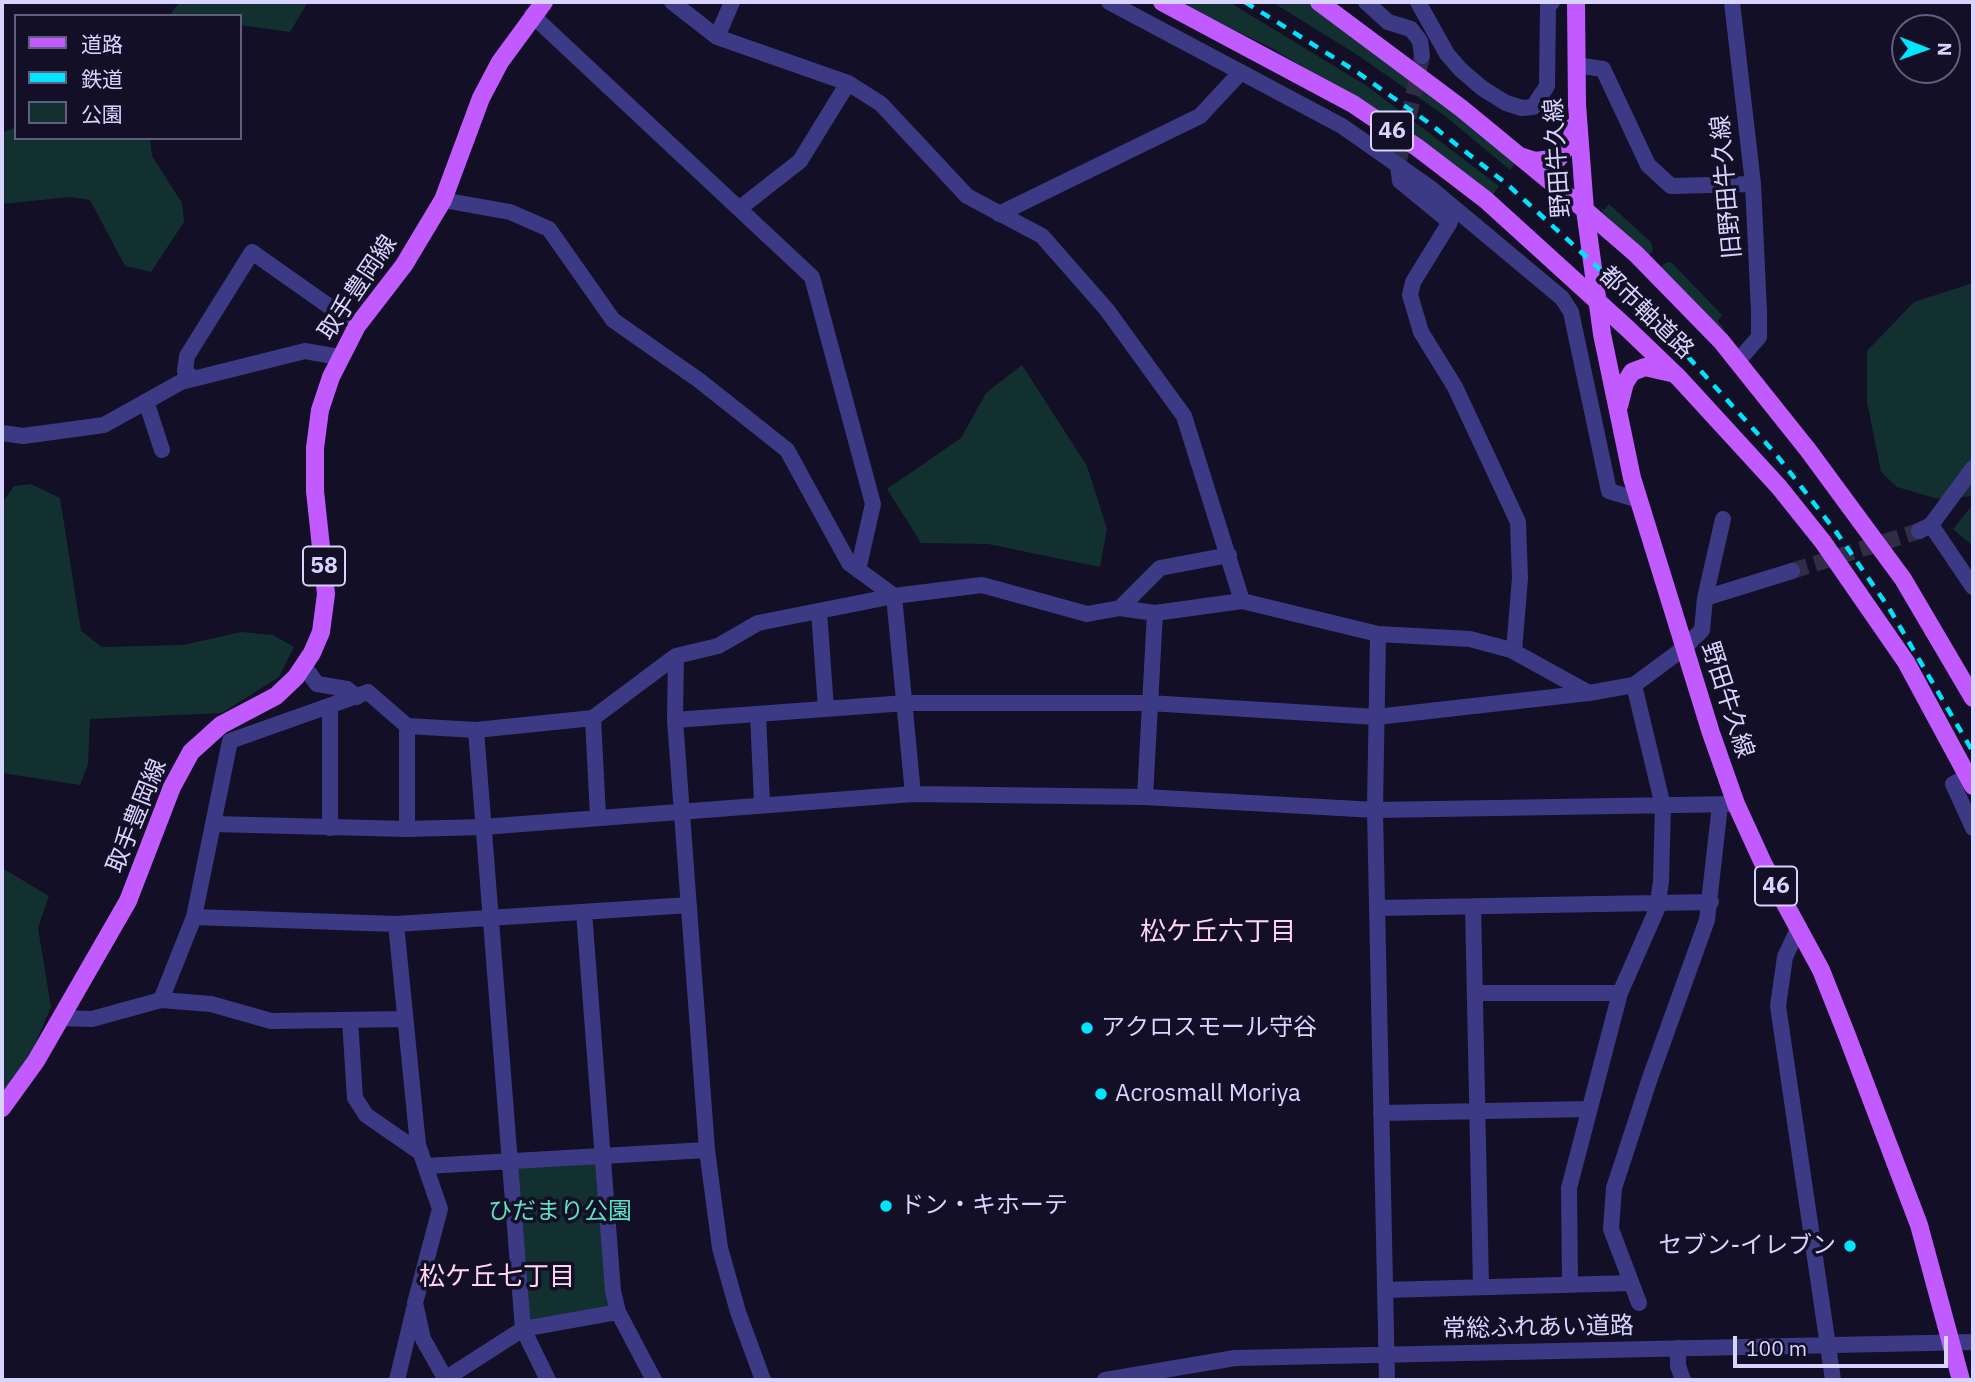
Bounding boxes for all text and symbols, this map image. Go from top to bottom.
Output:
legend [14,14,242,140]
north arrow [1891,14,1961,84]
text: 道路 [81,30,123,58]
text: N [1933,42,1957,56]
text: 鉄道 [81,65,123,93]
street label: 野田牛久線 [1539,97,1577,219]
text: 公園 [81,100,123,128]
road number: 46 [1371,112,1413,150]
street label: 旧野田牛久線 [1706,114,1748,260]
street label: 取手豊岡線 [313,230,403,346]
street label: 都市軸道路 [1593,261,1699,365]
road number: 58 [303,546,345,586]
street label: 野田牛久線 [1695,638,1759,762]
street label: 取手豊岡線 [101,755,173,877]
road number: 46 [1755,866,1797,906]
district label: 松ケ丘六丁目 [1140,916,1296,948]
place label: アクロスモール守谷 [1101,1014,1317,1042]
marker: アクロスモール守谷 [1079,1020,1095,1036]
place label: Acrosmall Moriya [1115,1080,1301,1108]
marker: Acrosmall Moriya [1093,1086,1109,1102]
place label: ドン・キホーテ [900,1192,1068,1220]
park label: ひだまり公園 [488,1198,632,1226]
marker: ドン・キホーテ [878,1198,894,1214]
place label: セブン-イレブン [1658,1232,1836,1260]
marker: セブン-イレブン [1842,1238,1858,1254]
district label: 松ケ丘七丁目 [419,1261,575,1293]
street label: 常総ふれあい道路 [1442,1312,1634,1344]
scale bar [1737,1322,1952,1366]
text: 100 m [1746,1334,1807,1362]

